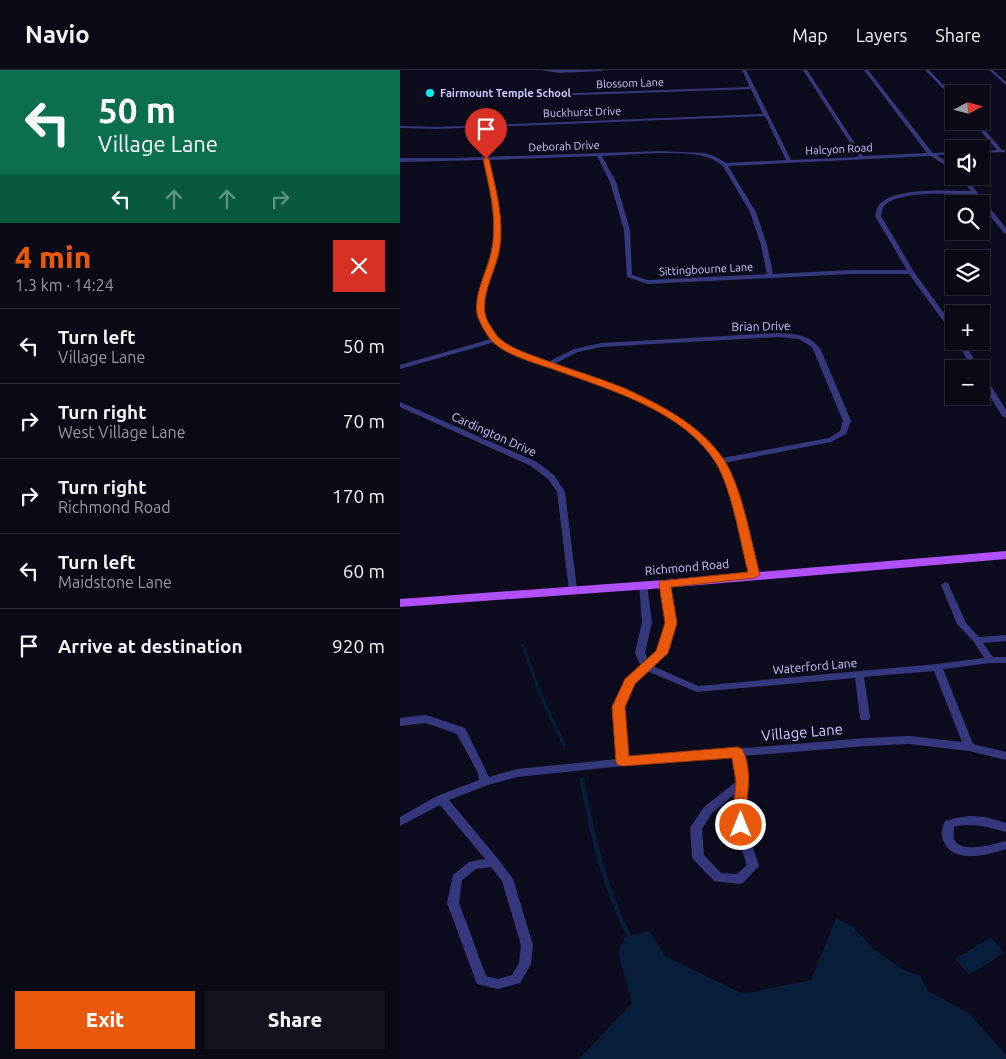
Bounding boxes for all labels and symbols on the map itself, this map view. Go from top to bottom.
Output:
street label: Blossom Lane [596,76,664,90]
north arrow [945,85,990,130]
marker: Fairmount Temple School [424,87,436,99]
place label: Fairmount Temple School [440,87,572,99]
street label: Buckhurst Drive [543,105,621,119]
pin [465,108,507,159]
street label: Deborah Drive [528,139,600,153]
street label: Halcyon Road [805,141,873,157]
street label: Sittingbourne Lane [659,261,753,277]
street label: Brian Drive [731,319,791,333]
street label: Cardington Drive [450,409,538,459]
street label: Richmond Road [644,557,730,577]
street label: Waterford Lane [772,656,858,676]
street label: Village Lane [761,720,843,744]
position arrow [714,798,766,850]

